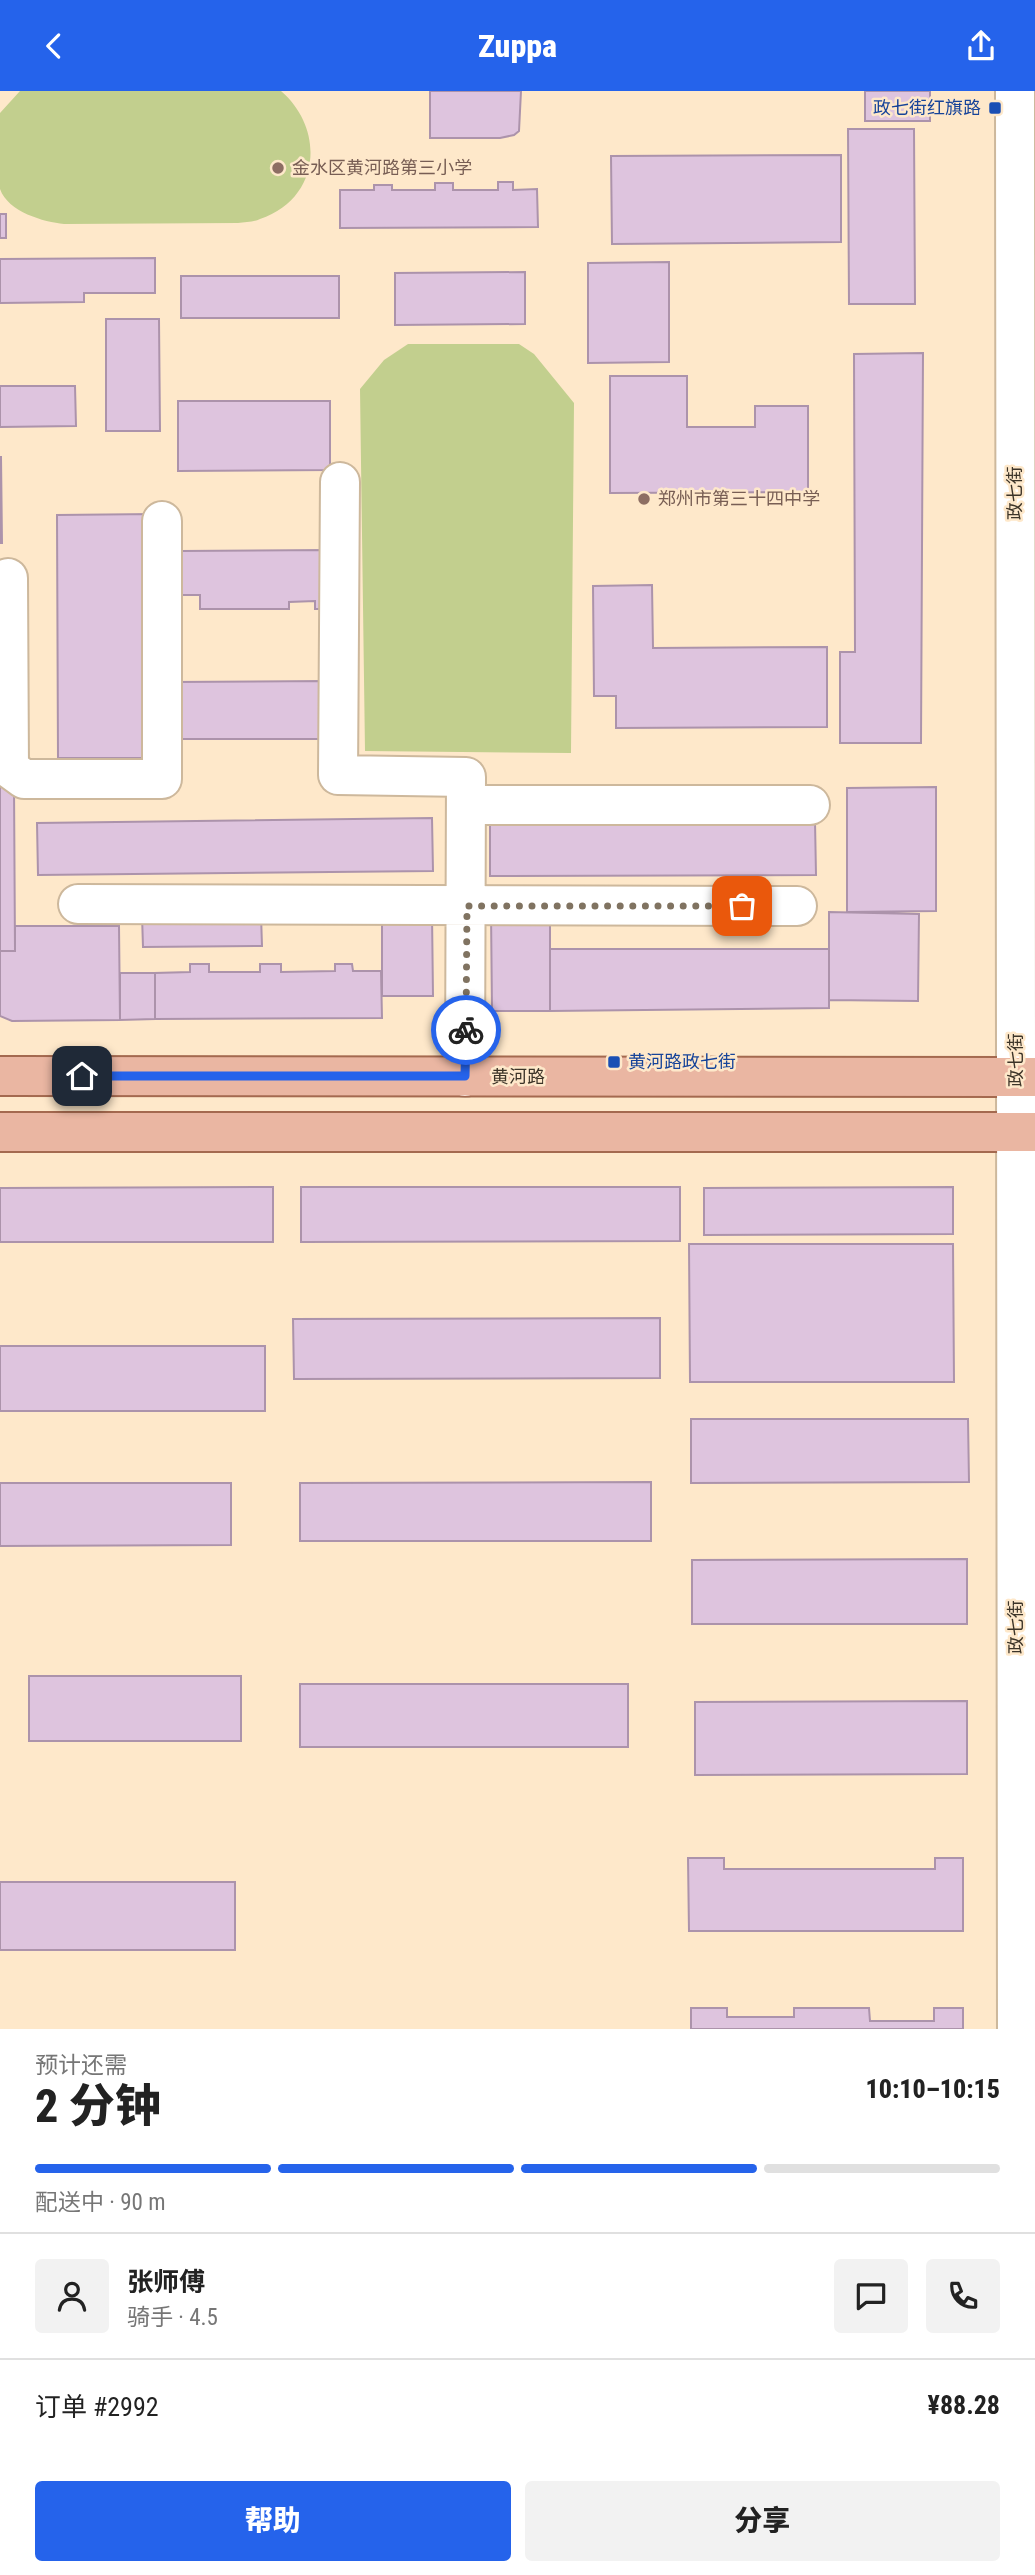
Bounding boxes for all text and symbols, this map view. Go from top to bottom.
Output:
icon: back [35,27,73,65]
text: Zuppa [478,27,557,65]
icon: share [962,27,1000,65]
place label: 政七街红旗路 [873,97,981,118]
marker: 政七街红旗路 [987,100,1003,116]
place label: 金水区黄河路第三小学 [292,157,472,178]
marker: 金水区黄河路第三小学 [270,160,286,176]
street label: 政七街 [1004,466,1025,520]
place label: 郑州市第三十四中学 [658,488,820,509]
marker: 郑州市第三十四中学 [636,491,652,507]
pin [712,876,772,936]
icon: bag [723,887,761,925]
courier [431,995,501,1065]
icon: bike [447,1011,485,1049]
street label: 政七街 [1005,1033,1026,1087]
pin [52,1046,112,1106]
place label: 黄河路政七街 [628,1051,736,1072]
marker: 黄河路政七街 [606,1054,622,1070]
icon: home [63,1057,101,1095]
street label: 黄河路 [491,1066,545,1087]
street label: 政七街 [1005,1600,1026,1654]
text: 预计还需 [35,2052,127,2079]
text: 10:10–10:15 [866,2074,1000,2104]
text: 2 分钟 [35,2079,161,2133]
text: 配送中 · 90 m [35,2189,165,2216]
button: person [35,2259,109,2333]
button: chat [834,2259,908,2333]
button: phone [926,2259,1000,2333]
text: 张师傅 [127,2267,205,2297]
text: 骑手 · 4.5 [127,2304,218,2331]
text: ¥88.28 [928,2390,1000,2420]
text: 订单 #2992 [35,2392,159,2422]
button: 帮助 [35,2481,511,2561]
button: 分享 [525,2481,1000,2561]

